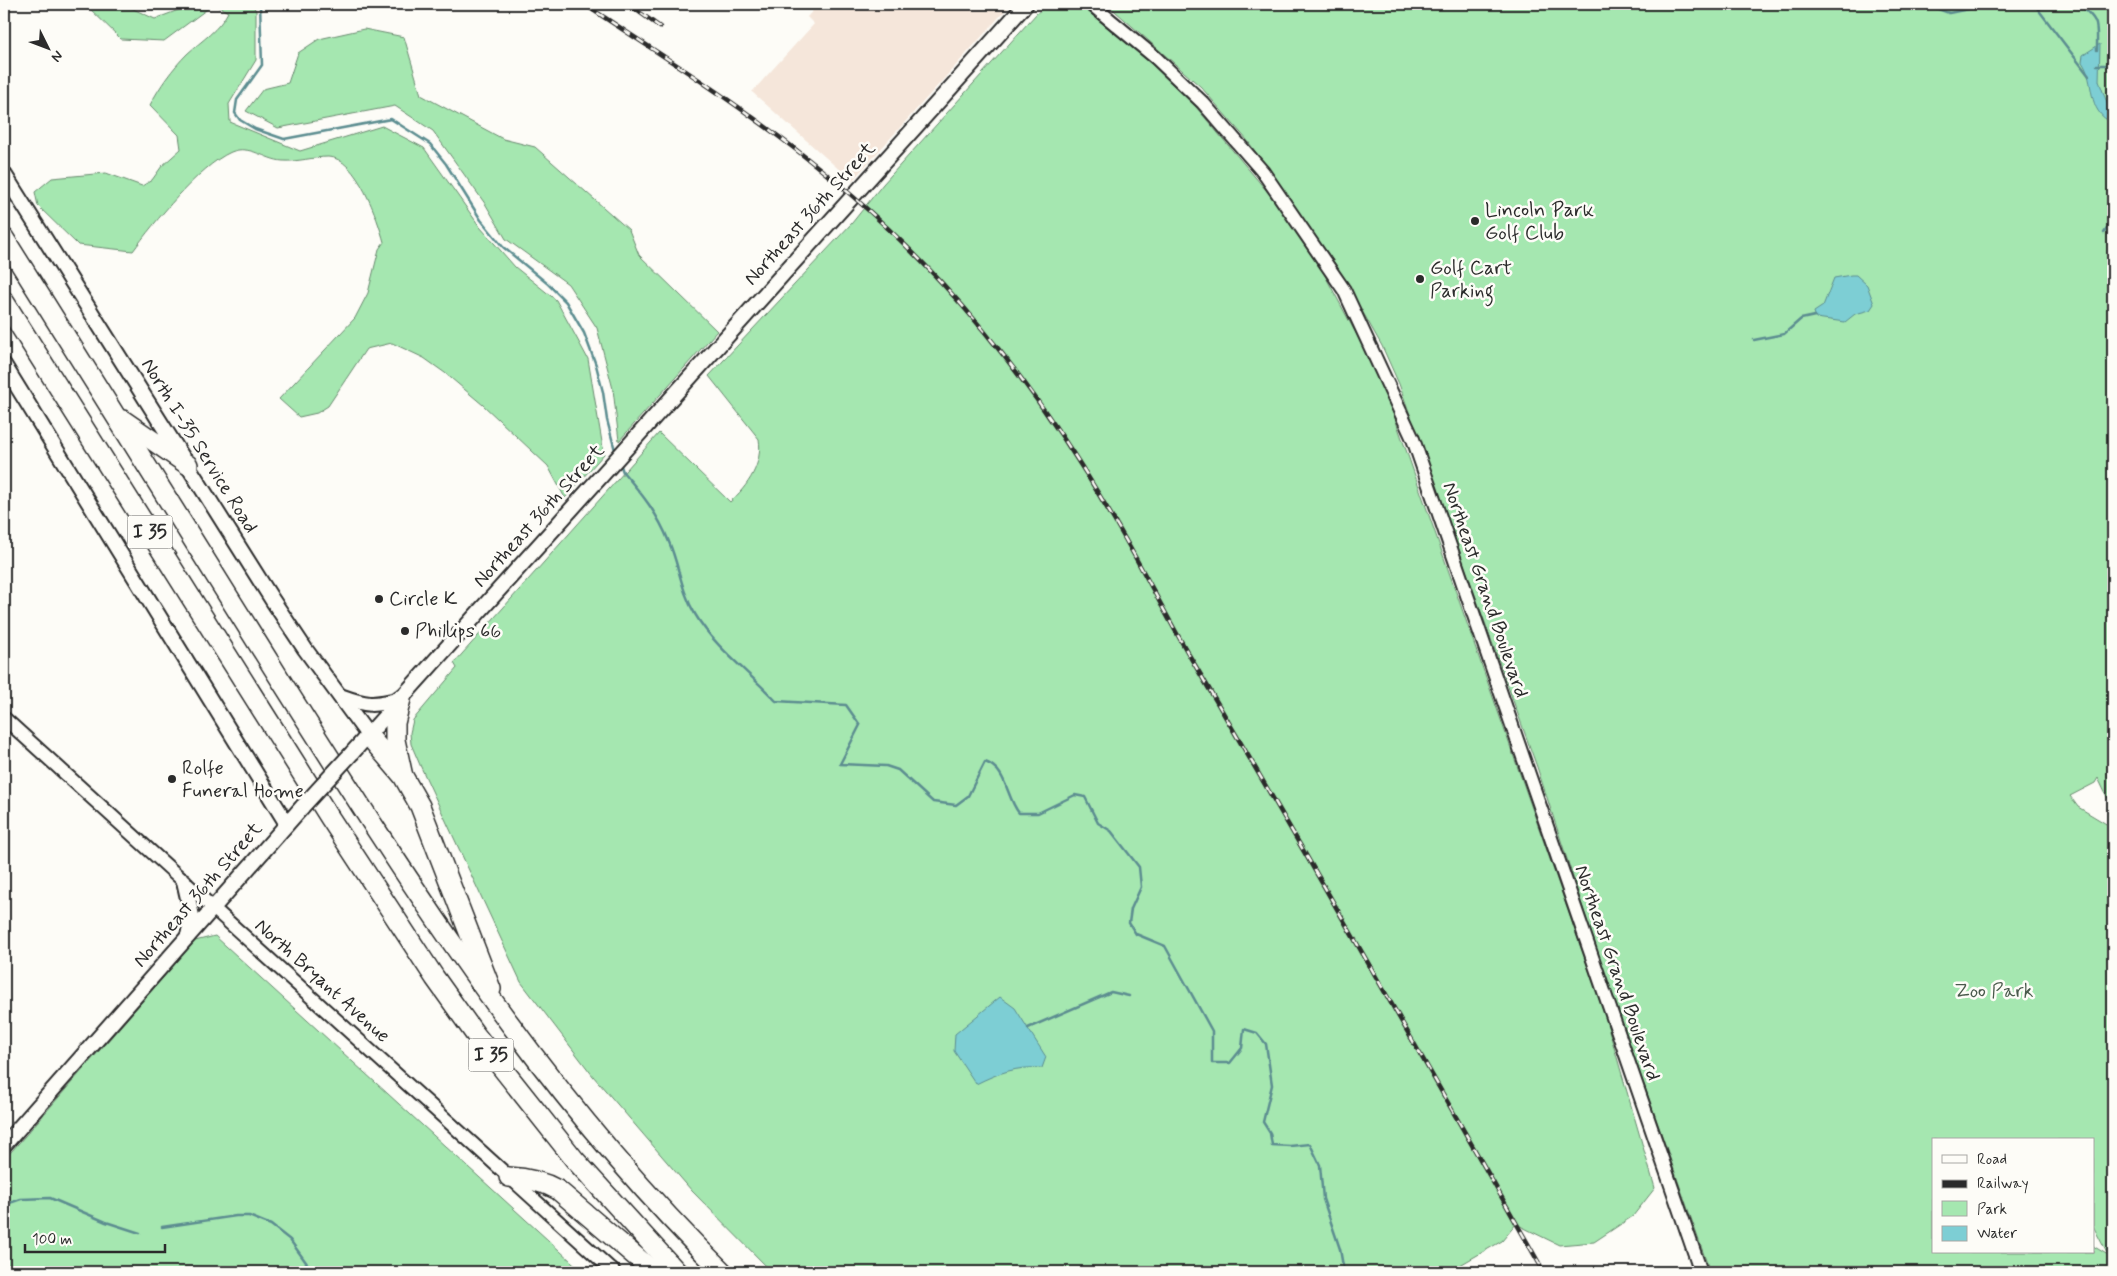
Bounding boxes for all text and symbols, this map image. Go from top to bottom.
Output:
north arrow [22,22,72,72]
text: N [47,47,67,66]
street label: Northeast 36th Street [738,136,882,292]
place label: Lincoln Park Golf Club [1485,197,1594,247]
marker: Lincoln Park Golf Club [1469,215,1481,227]
place label: Golf Cart Parking [1430,255,1512,307]
marker: Golf Cart Parking [1414,273,1426,285]
street label: North I-35 Service Road [134,353,264,539]
street label: Northeast 36th Street [467,438,611,594]
street label: Northeast Grand Boulevard [1435,479,1535,701]
road number: I 35 [128,516,172,548]
place label: Circle K [389,586,458,613]
marker: Circle K [373,593,385,605]
place label: Phillips 66 [415,618,501,645]
marker: Phillips 66 [399,625,411,637]
place label: Rolfe Funeral Home [182,755,304,805]
marker: Rolfe Funeral Home [166,773,178,785]
street label: Northeast 36th Street [127,816,269,974]
street label: Northeast Grand Boulevard [1567,862,1667,1084]
street label: North Bryant Avenue [248,913,396,1049]
park label: Zoo Park [1955,978,2033,1005]
road number: I 35 [468,1038,514,1072]
legend [1932,1138,2094,1254]
text: Road [1977,1150,2007,1170]
text: Railway [1977,1174,2029,1194]
text: Park [1977,1200,2007,1220]
scale bar [25,1221,165,1253]
text: Water [1977,1224,2017,1244]
text: 100 m [32,1230,72,1250]

